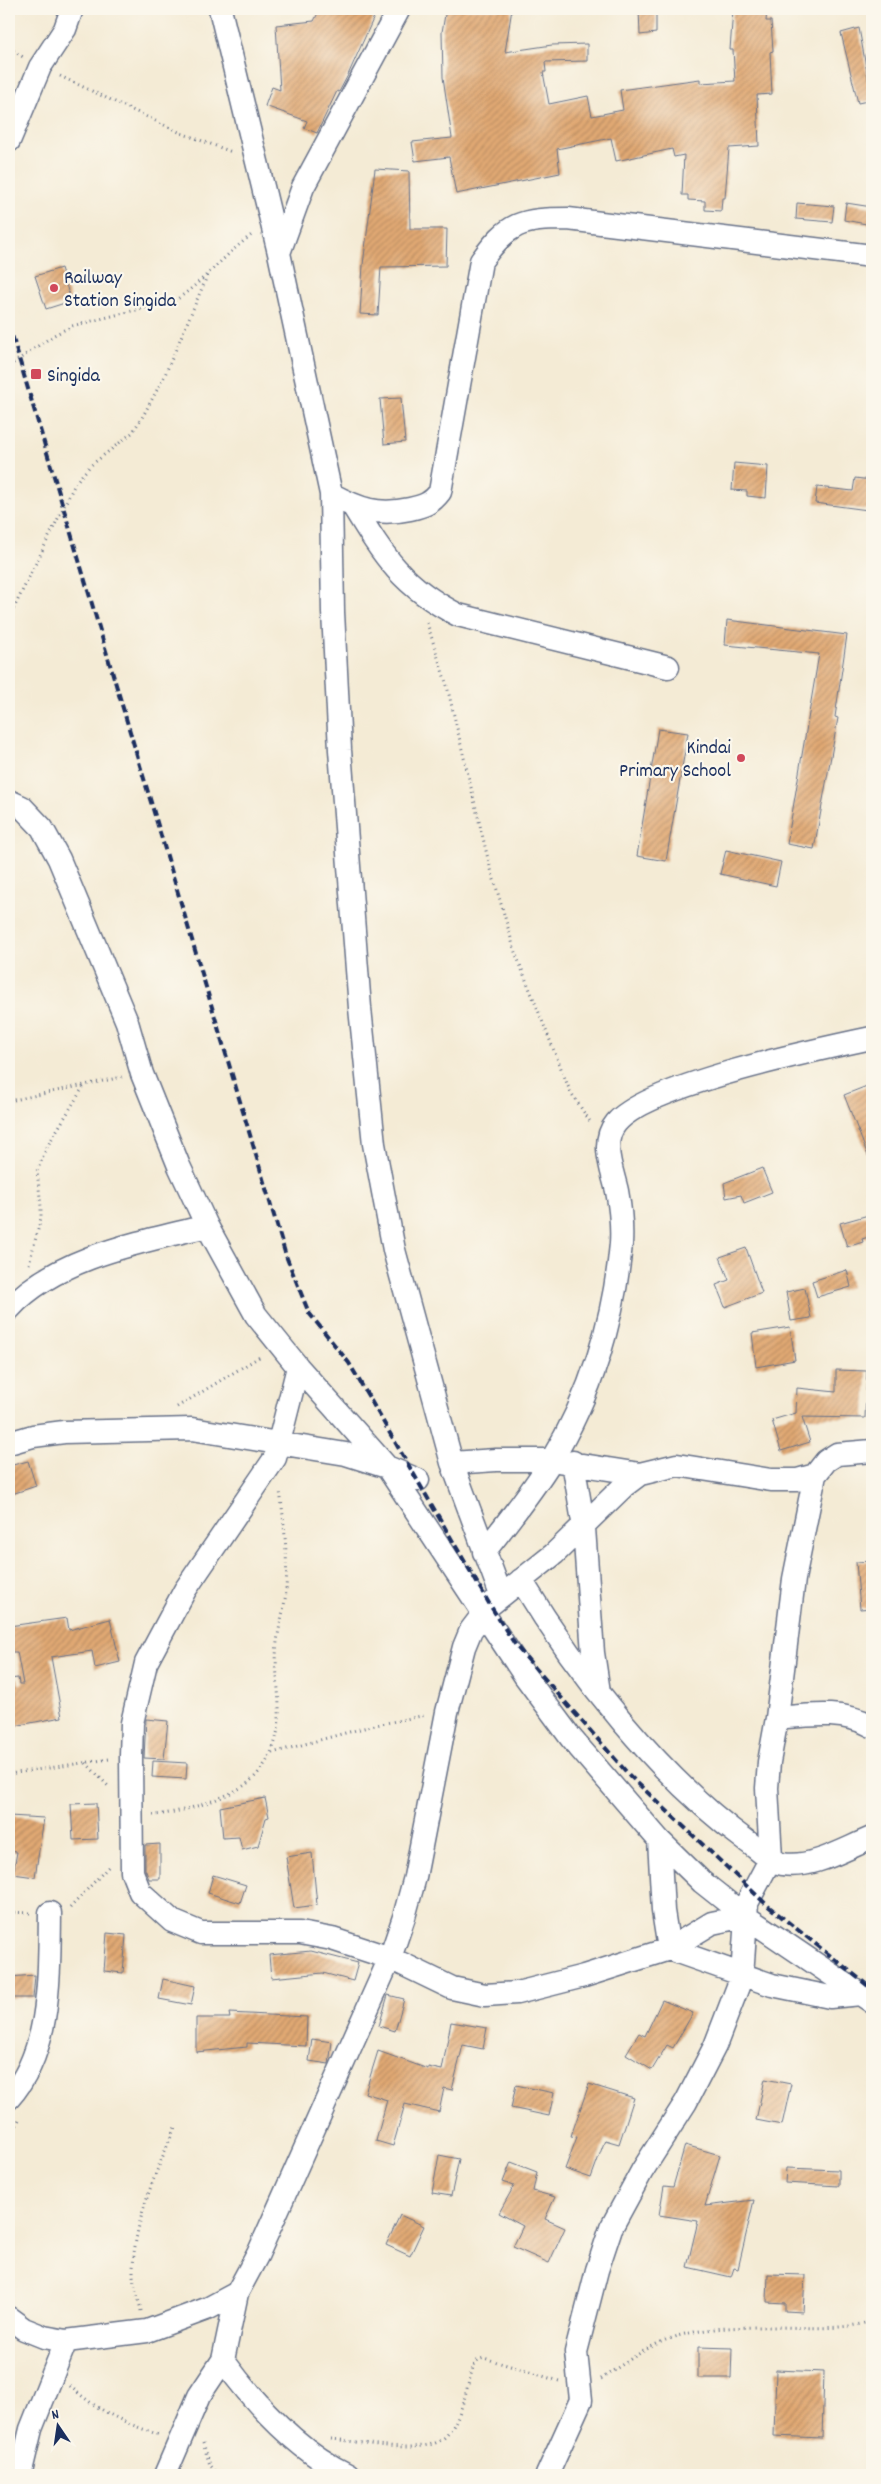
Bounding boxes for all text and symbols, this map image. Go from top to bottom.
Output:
place label: Railway Station Singida [64,265,177,316]
marker: Railway Station Singida [48,282,60,294]
place label: Singida [47,363,101,391]
marker: Singida [29,367,43,381]
place label: Kindai Primary School [619,735,731,786]
marker: Kindai Primary School [735,752,747,764]
north arrow [32,2402,82,2452]
text: N [50,2405,61,2426]

